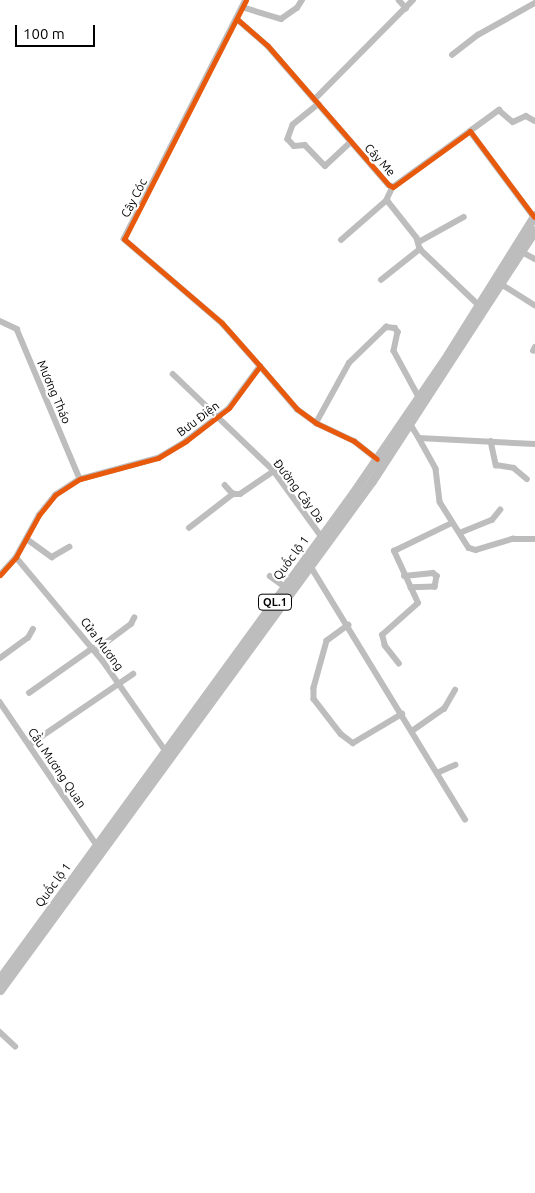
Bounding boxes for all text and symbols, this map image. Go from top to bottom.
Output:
scale bar [18,15,98,47]
text: 100 m [23,25,65,42]
street label: Cây Me [362,141,398,179]
street label: Cây Cóc [118,176,150,220]
street label: Mương Tháo [34,358,74,426]
street label: Bưu Điện [174,398,222,440]
street label: Đường Cây Da [270,456,328,526]
street label: Quốc lộ 1 [270,533,312,583]
road number: QL.1 [258,594,292,610]
street label: Cửa Mương [77,615,127,673]
street label: Cầu Mương Quan [25,725,89,811]
street label: Quốc lộ 1 [32,860,74,910]

